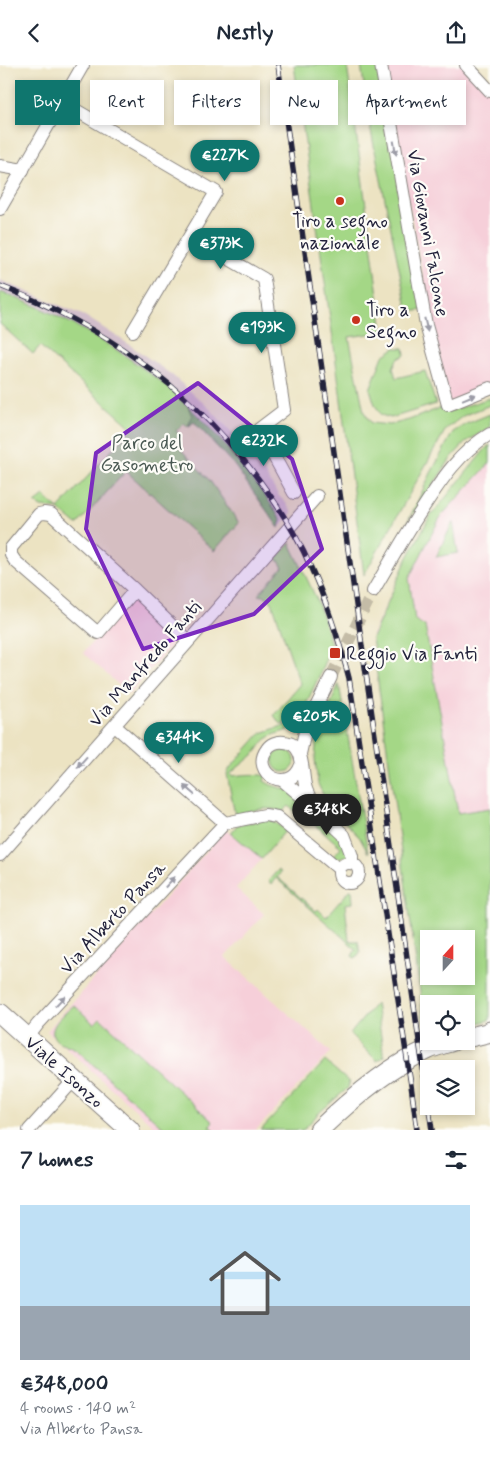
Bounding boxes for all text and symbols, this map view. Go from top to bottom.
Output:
icon: back [20,19,48,47]
text: Nestly [217,19,273,47]
icon: share [442,19,470,47]
chip: Buy [15,80,80,125]
chip: Rent [90,80,164,125]
chip: Filters [174,80,260,125]
chip: New [270,80,338,125]
chip: Apartment [348,80,466,125]
pin: €227K [190,139,260,182]
one-way arrow [392,140,400,156]
text: €227K [201,145,249,166]
street label: Via Giovanni Falcone [401,148,455,319]
marker: Tiro a segno nazionale [334,195,346,207]
place label: Tiro a segno nazionale [292,209,388,256]
pin: €373K [186,227,256,270]
text: €373K [199,233,243,254]
place label: Tiro a Segno [366,298,417,348]
pin: €193K [227,311,297,354]
marker: Tiro a Segno [350,314,362,326]
text: €193K [239,317,285,338]
one-way arrow [422,317,430,332]
one-way arrow [462,392,476,400]
pin: €232K [229,425,299,467]
text: €232K [241,430,287,451]
park label: Parco del Gasometro [101,431,193,478]
street label: Via Manfredo Fanti [83,595,207,733]
place label: Reggio Via Fanti [346,642,477,670]
marker: Reggio Via Fanti [328,646,342,660]
pin: €205K [281,701,351,743]
text: €205K [292,706,340,727]
pin: €344K [144,721,214,764]
text: €344K [155,727,203,748]
one-way arrow [76,755,88,767]
one-way arrow [182,785,195,796]
pin: €348K [292,793,362,836]
text: €348K [303,799,351,820]
street label: Via Alberto Pansa [54,856,172,980]
one-way arrow [164,876,176,888]
north arrow [420,930,475,985]
map controls [420,930,475,1115]
one-way arrow [54,995,66,1007]
button: locate [420,995,475,1050]
street label: Viale Isonzo [19,1030,109,1114]
button: layers [420,1060,475,1115]
text: 7 homes [20,1146,93,1174]
icon: filters [442,1146,470,1174]
icon: home [200,1238,290,1328]
text: €348,000 [20,1370,108,1398]
text: 4 rooms · 140 m² [20,1398,136,1419]
text: Via Alberto Pansa [20,1419,142,1440]

